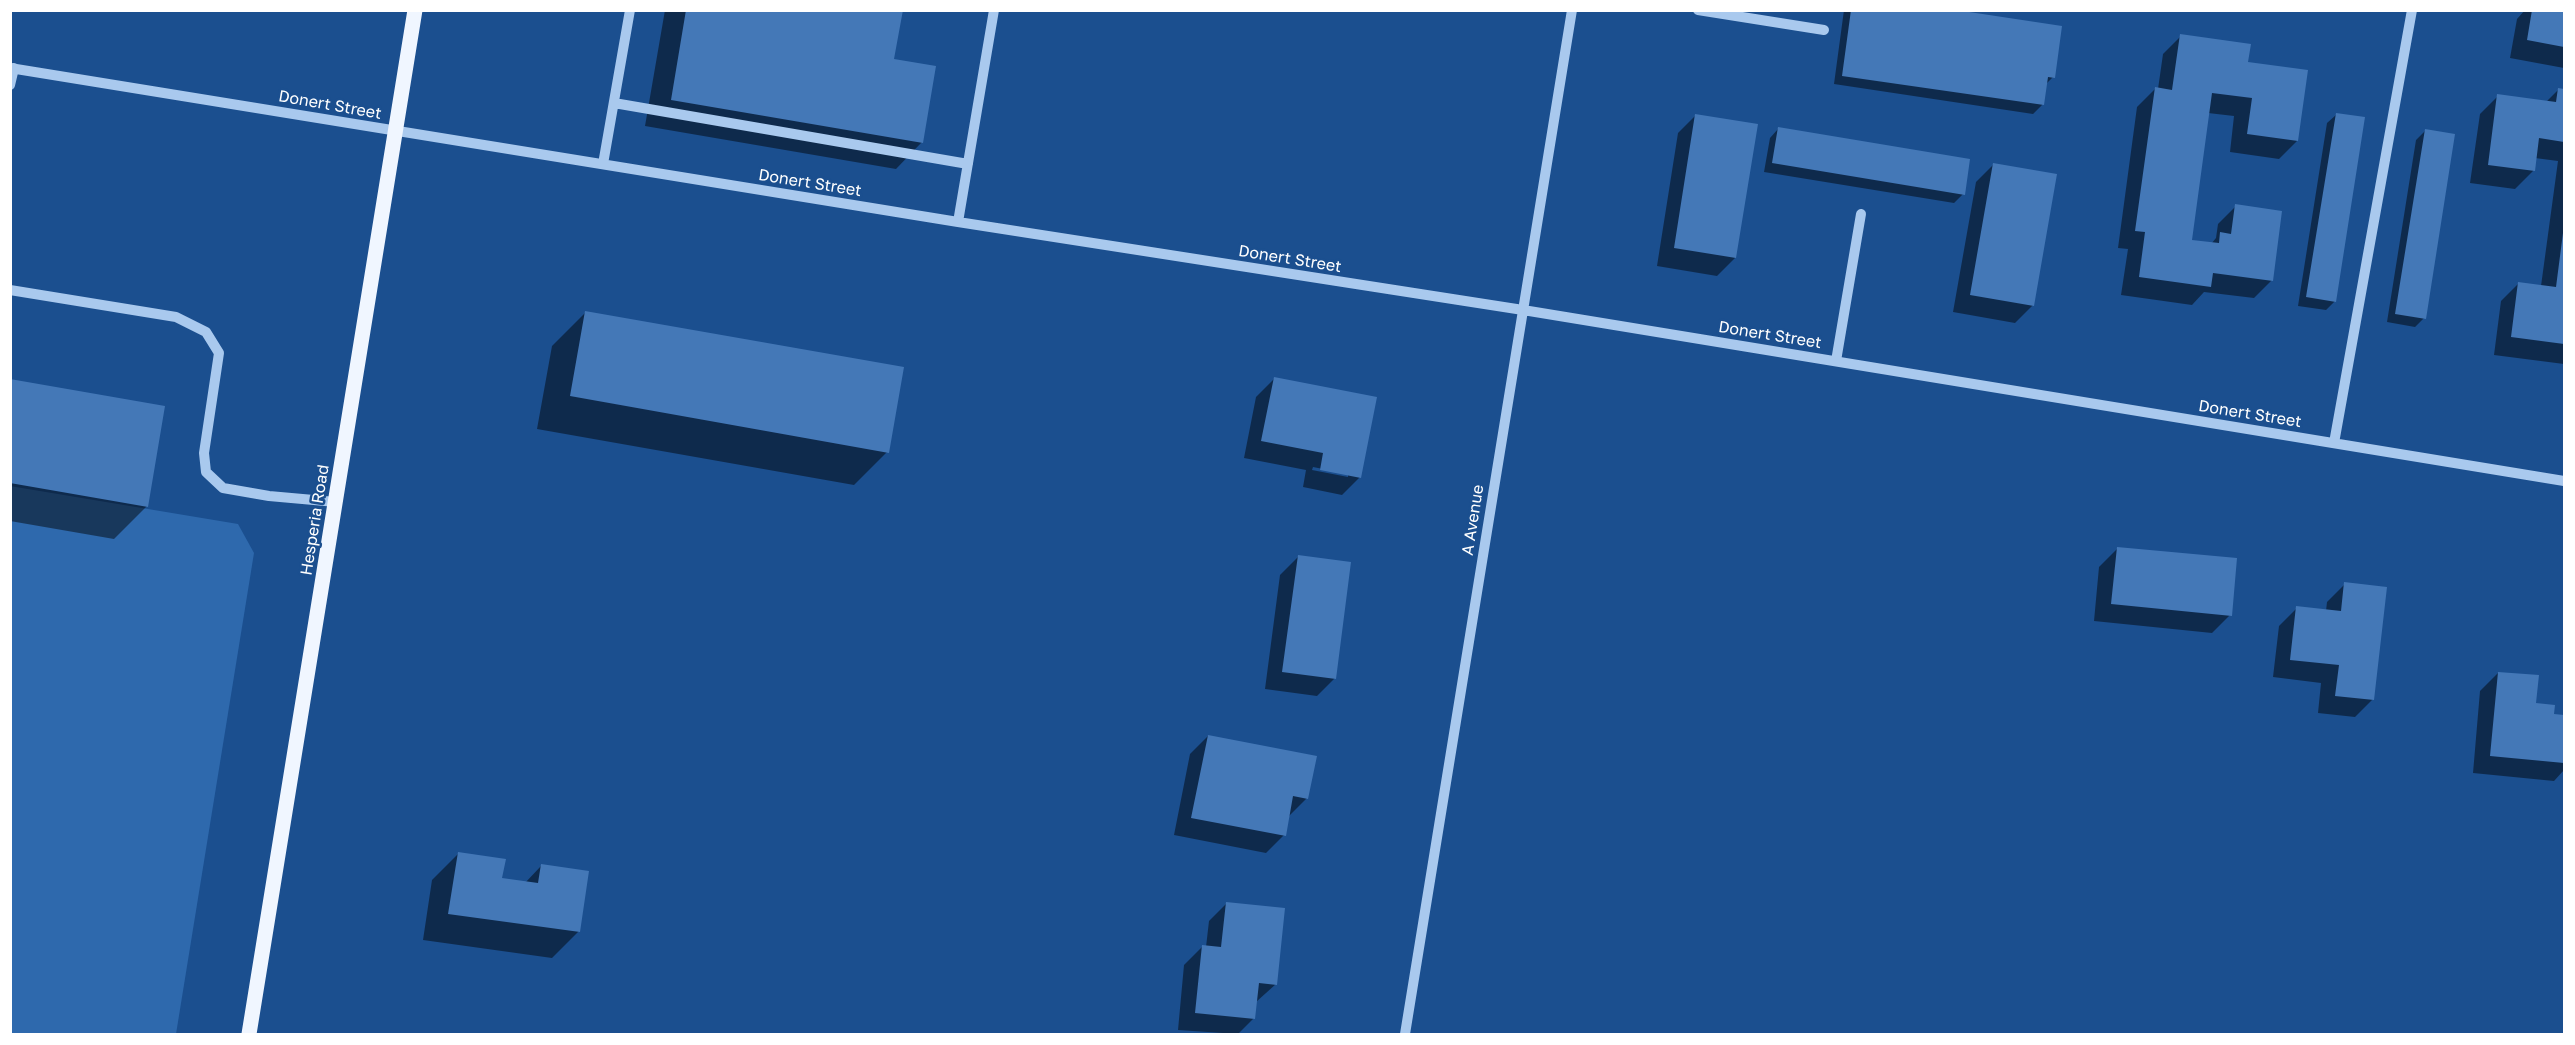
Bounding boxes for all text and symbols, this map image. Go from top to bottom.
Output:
street label: Donert Street [277,86,383,124]
street label: Donert Street [757,165,863,201]
street label: Donert Street [1237,241,1343,277]
street label: Donert Street [1717,317,1823,353]
street label: Donert Street [2197,396,2303,432]
street label: Hesperia Road [297,463,333,577]
street label: A Avenue [1458,483,1488,557]

